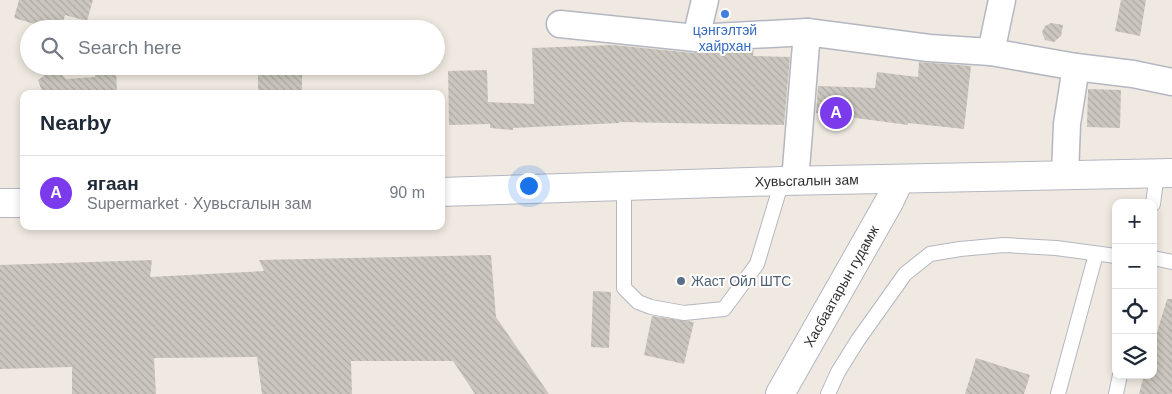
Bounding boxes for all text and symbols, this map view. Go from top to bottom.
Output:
marker: цэнгэлтэй хайрхан [719,8,731,20]
search box [20,20,445,75]
place label: цэнгэлтэй хайрхан [693,22,757,54]
icon: search [38,34,66,62]
text: Search here [78,37,182,58]
pin: A [820,94,852,132]
text: Nearby [40,111,111,134]
street label: Хувьсгалын зам [755,171,859,190]
text: ягаан [87,173,139,194]
your location [516,173,542,199]
text: A [50,184,62,201]
text: 90 m [389,184,425,201]
text: Supermarket · Хувьсгалын зам [87,195,312,212]
map controls [1112,199,1157,379]
button: + [1112,199,1157,244]
street label: Хасбаатарын гудамж [800,222,882,350]
button: − [1112,244,1157,289]
place label: Жаст Ойл ШТС [691,273,791,289]
marker: Жаст Ойл ШТС [675,275,687,287]
button: locate [1112,289,1157,334]
button: layers [1112,334,1157,379]

